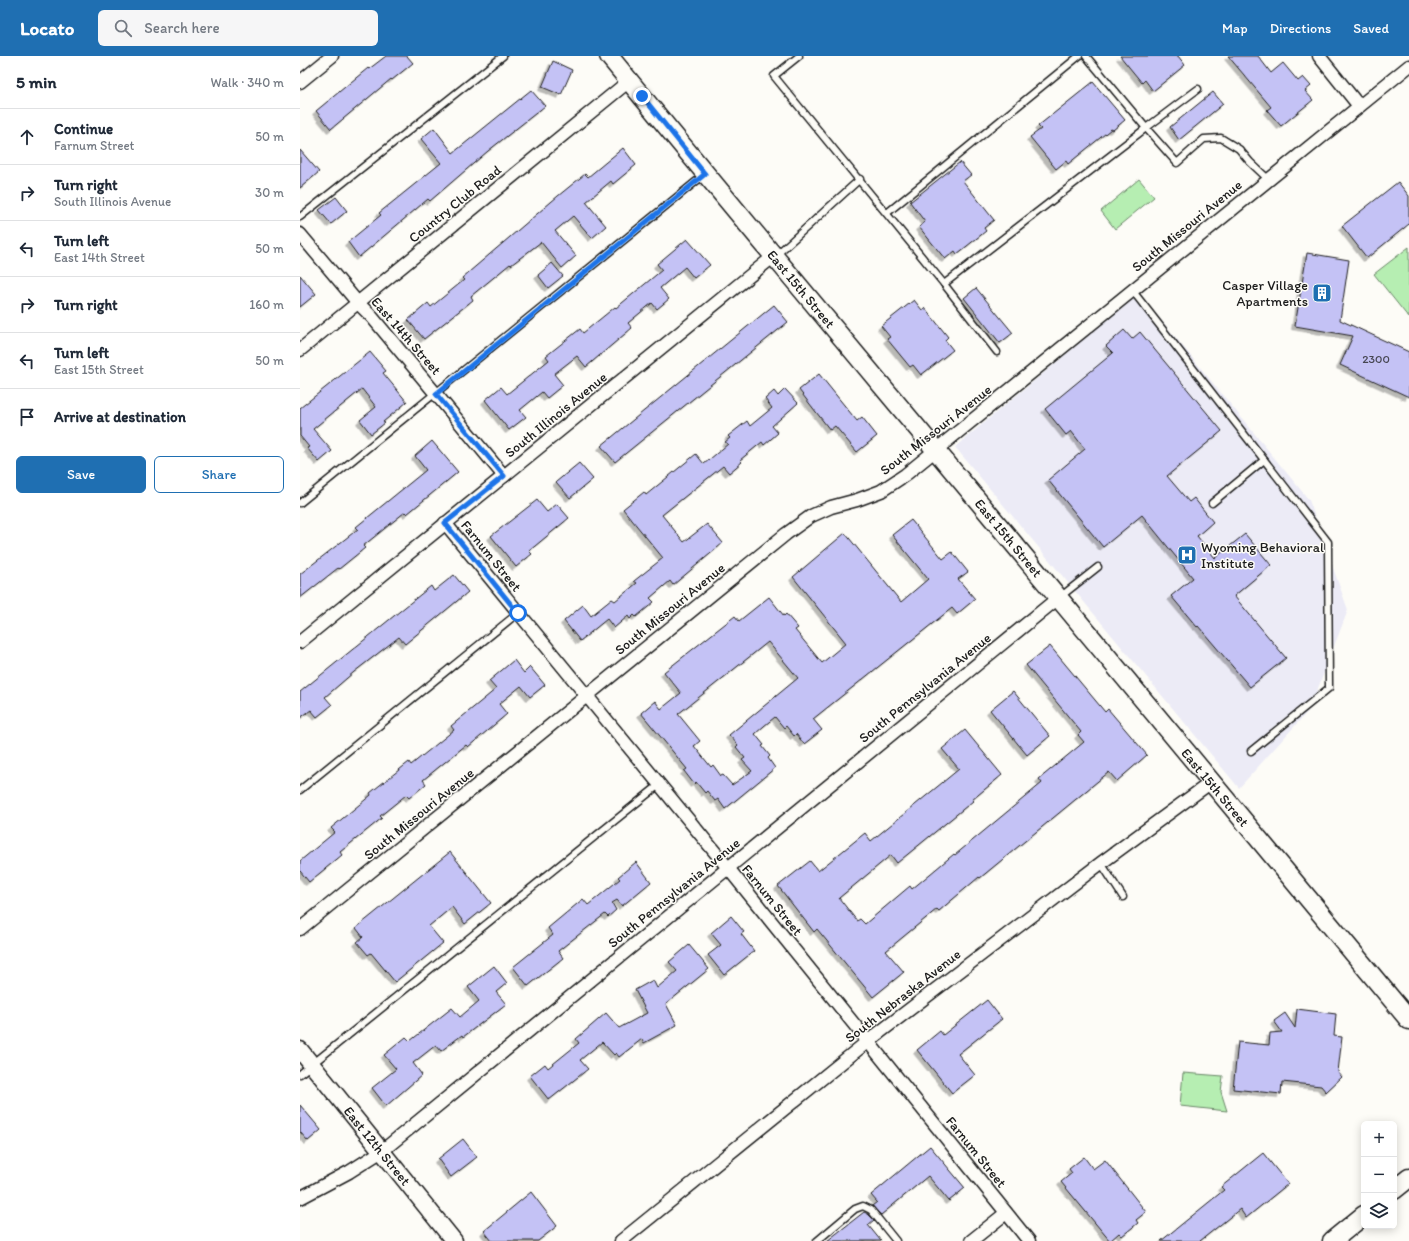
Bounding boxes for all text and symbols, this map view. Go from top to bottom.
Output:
search box [98,10,378,46]
text: Locato [20,17,74,40]
icon: search [112,17,134,39]
text: Search here [144,19,220,37]
text: Map [1222,20,1248,37]
text: Directions [1270,20,1331,37]
text: Saved [1353,20,1389,37]
text: 5 min [16,72,56,92]
text: Walk · 340 m [211,75,284,90]
route end [633,87,651,105]
text: Continue [54,120,113,138]
icon: ahead [16,126,38,148]
text: 50 m [255,129,284,144]
text: Farnum Street [54,138,135,153]
street label: Country Club Road [405,161,505,247]
text: Turn right [54,176,118,194]
street label: South Missouri Avenue [1128,176,1246,276]
icon: right [16,182,38,204]
text: 30 m [255,185,284,200]
text: South Illinois Avenue [54,194,171,209]
text: Turn left [54,232,109,250]
icon: left [16,238,38,260]
text: 50 m [255,241,284,256]
street label: East 15th Street [764,246,839,331]
text: East 14th Street [54,250,145,265]
place label: Casper Village Apartments [1222,277,1308,310]
building icon: Casper Village Apartments [1311,282,1333,304]
icon: right [16,294,38,316]
street label: East 14th Street [368,294,444,378]
text: Turn right [54,296,118,314]
text: 160 m [249,297,284,312]
text: Turn left [54,344,109,362]
icon: left [16,350,38,372]
house number: 2300 [1362,352,1390,366]
text: 50 m [255,353,284,368]
text: East 15th Street [54,362,144,377]
street label: South Illinois Avenue [502,368,611,461]
street label: South Missouri Avenue [877,381,995,479]
icon: arrive [16,406,38,428]
text: Arrive at destination [54,408,186,426]
button: Save [16,456,146,493]
button: Share [154,456,284,493]
street label: East 15th Street [971,495,1046,581]
street label: Farnum Street [457,517,525,595]
place label: Wyoming Behavioral Institute [1201,539,1324,572]
hospital icon: Wyoming Behavioral Institute [1176,544,1198,566]
street label: South Missouri Avenue [611,559,729,659]
route start [509,604,527,622]
street label: South Pennsylvania Avenue [855,629,995,747]
street label: East 15th Street [1178,745,1253,830]
street label: South Missouri Avenue [360,764,478,864]
street label: South Pennsylvania Avenue [604,834,744,952]
street label: Farnum Street [738,861,806,939]
street label: South Nebraska Avenue [842,945,964,1046]
street label: East 12th Street [340,1103,414,1189]
street label: Farnum Street [942,1113,1010,1191]
map controls [1361,1121,1397,1229]
button: + [1361,1121,1397,1157]
button: − [1361,1157,1397,1193]
button: layers [1361,1193,1397,1229]

